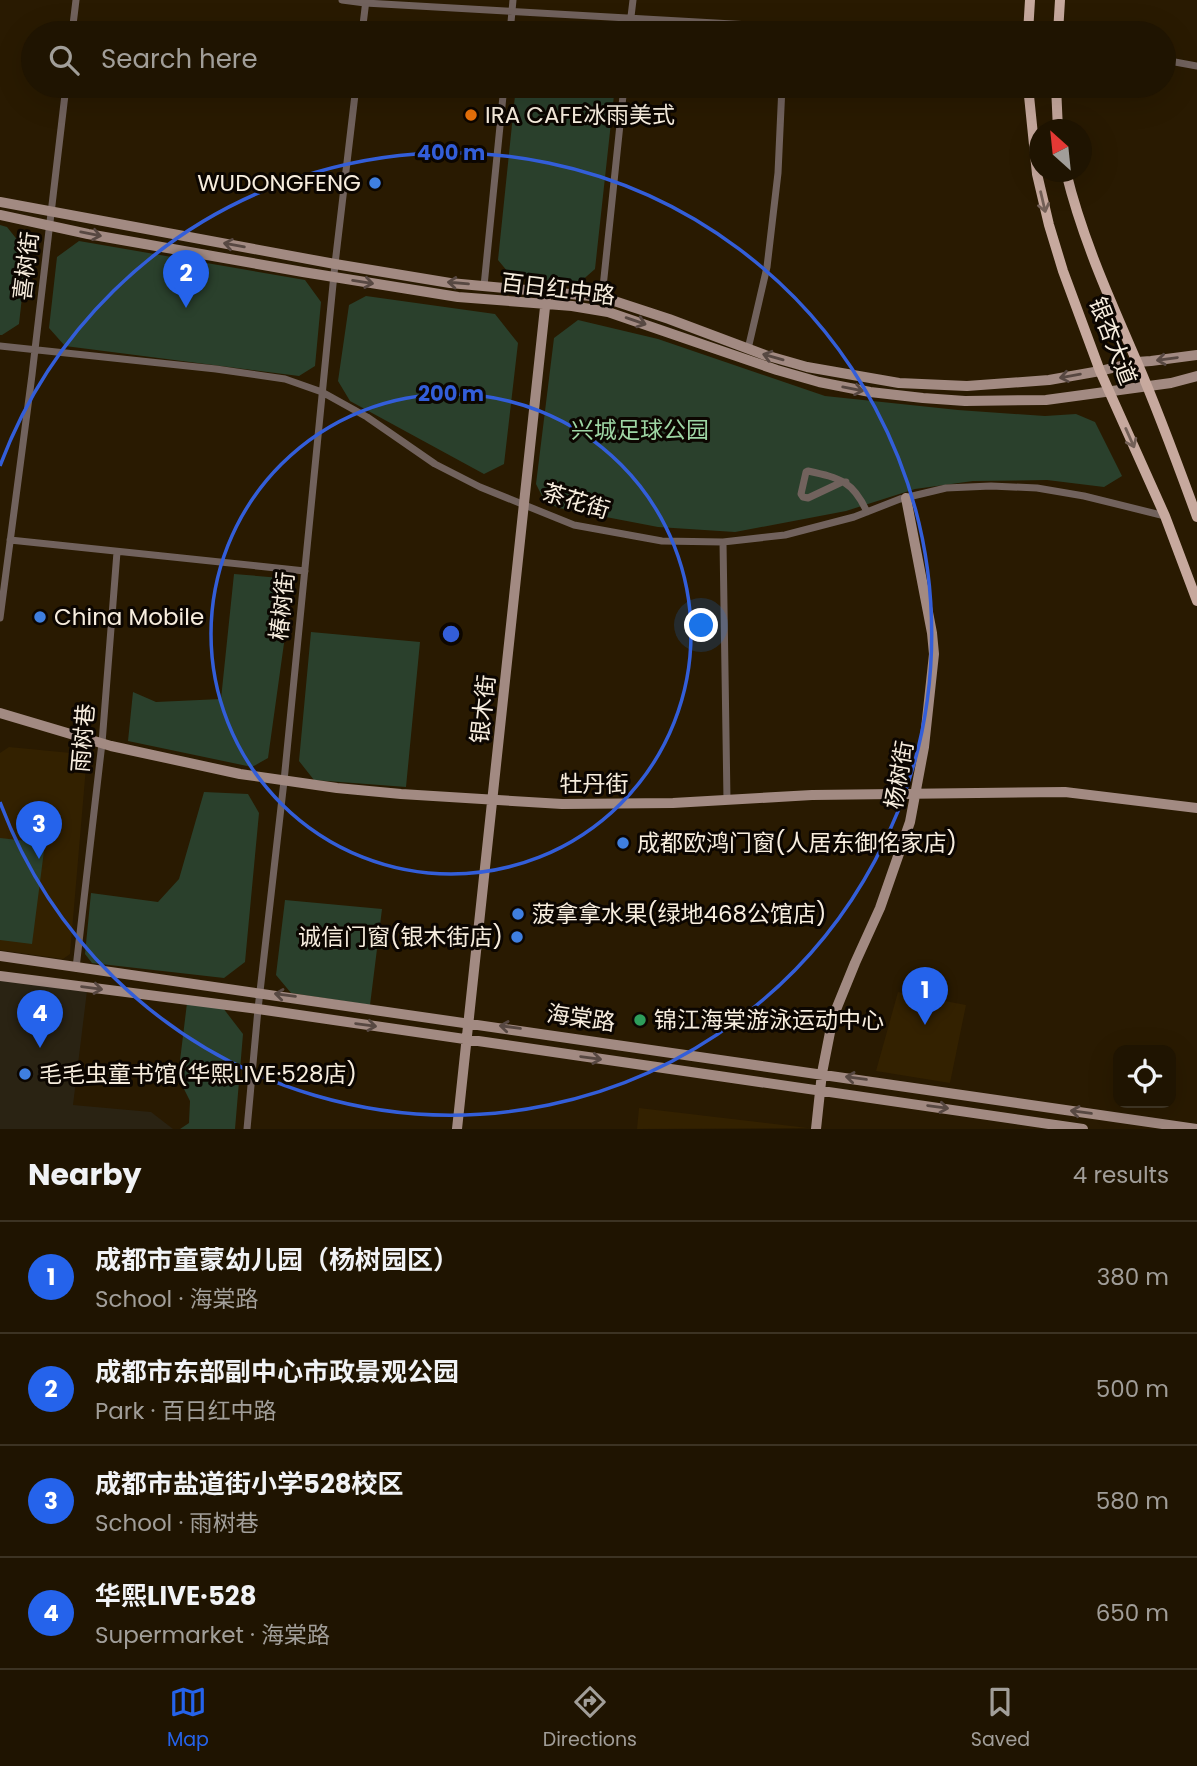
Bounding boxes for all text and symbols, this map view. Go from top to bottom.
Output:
search box [21,21,1176,98]
icon: search [45,41,83,79]
text: Search here [101,41,258,77]
place label: IRA CAFE冰雨美式 [485,99,675,131]
marker: IRA CAFE冰雨美式 [463,107,479,123]
north arrow [1029,119,1092,182]
text: 400 m [417,138,485,167]
place label: WUDONGFENG [197,167,361,199]
marker: WUDONGFENG [367,175,383,191]
one-way arrow [1037,190,1051,213]
one-way arrow [79,228,102,241]
street label: 喜树街 [6,230,46,302]
one-way arrow [223,238,246,251]
pin: 2 [163,250,209,308]
street label: 百日红中路 [499,266,617,312]
one-way arrow [351,276,374,289]
one-way arrow [447,276,470,289]
street label: 银杏大道 [1082,292,1144,390]
one-way arrow [625,316,647,328]
one-way arrow [762,350,784,363]
one-way arrow [1156,353,1179,366]
one-way arrow [1059,370,1082,383]
text: 200 m [418,379,484,408]
one-way arrow [841,382,864,396]
park label: 兴城足球公园 [571,414,709,446]
one-way arrow [1124,427,1137,448]
street label: 茶花街 [538,476,614,526]
street label: 椿树街 [262,570,302,642]
place label: China Mobile [54,601,204,633]
your location [684,608,718,642]
marker: China Mobile [32,609,48,625]
centre of rings [439,622,463,646]
street label: 银木街 [463,673,503,745]
street label: 雨树巷 [64,702,102,774]
street label: 杨树街 [877,738,921,812]
street label: 牡丹街 [560,768,629,800]
pin: 3 [16,801,62,859]
place label: 成都欧鸿门窗(人居东御佲家店) [637,827,957,859]
marker: 成都欧鸿门窗(人居东御佲家店) [615,835,631,851]
place label: 菠拿拿水果(绿地468公馆店) [532,898,826,930]
marker: 菠拿拿水果(绿地468公馆店) [510,906,526,922]
place label: 诚信门窗(银木街店) [298,921,503,953]
marker: 诚信门窗(银木街店) [509,929,525,945]
pin: 1 [902,967,948,1025]
one-way arrow [80,981,103,994]
one-way arrow [274,988,296,1001]
pin: 4 [17,990,63,1048]
street label: 海棠路 [545,997,617,1039]
place label: 锦江海棠游泳运动中心 [654,1004,884,1036]
marker: 锦江海棠游泳运动中心 [632,1012,648,1028]
one-way arrow [354,1019,377,1032]
one-way arrow [499,1021,522,1034]
map controls [1113,1045,1176,1108]
button: locate [1113,1045,1176,1108]
one-way arrow [579,1051,602,1064]
place label: 毛毛虫童书馆(华熙LIVE·528店) [39,1058,357,1090]
marker: 毛毛虫童书馆(华熙LIVE·528店) [17,1066,33,1082]
one-way arrow [845,1072,868,1085]
one-way arrow [926,1101,948,1114]
one-way arrow [1070,1105,1093,1118]
text: Nearby [28,1153,142,1196]
text: 4 results [1073,1159,1169,1191]
text: 成都市童蒙幼儿园（杨树园区） [95,1242,459,1278]
text: 1 [47,1261,55,1293]
text: 380 m [1097,1261,1169,1293]
text: School · 海棠路 [95,1283,258,1315]
text: 成都市东部副中心市政景观公园 [95,1354,459,1390]
text: 2 [44,1373,58,1405]
text: 500 m [1096,1373,1169,1405]
text: Park · 百日红中路 [95,1395,276,1427]
text: 成都市盐道街小学528校区 [95,1466,404,1502]
text: 3 [44,1485,58,1517]
text: 580 m [1096,1485,1169,1517]
text: School · 雨树巷 [95,1507,258,1539]
text: 华熙LIVE·528 [95,1578,257,1614]
text: 4 [43,1597,59,1629]
text: 650 m [1096,1597,1169,1629]
text: Supermarket · 海棠路 [95,1619,330,1651]
tab: Map [167,1683,209,1754]
tab: Directions [543,1683,637,1754]
tab: Saved [971,1683,1030,1754]

